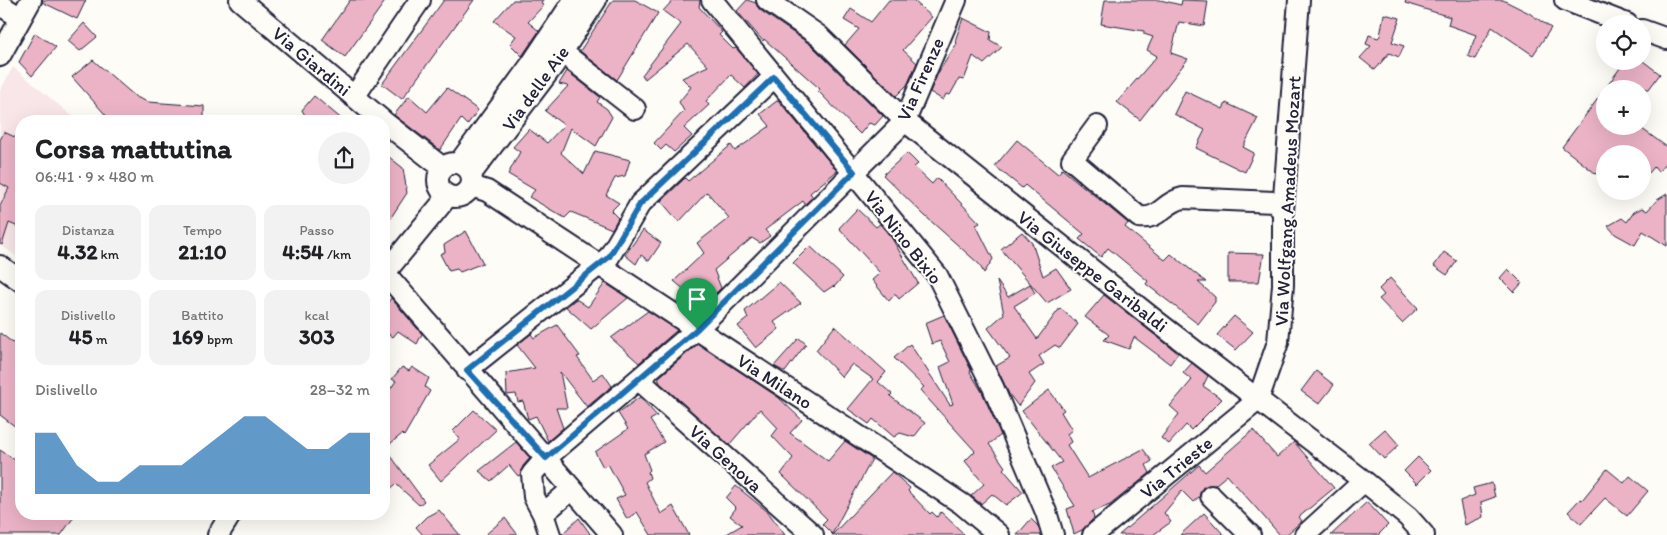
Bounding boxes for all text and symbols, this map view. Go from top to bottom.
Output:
map controls [1596,15,1651,200]
button: locate [1596,15,1651,70]
street label: Via Giardini [268,22,356,101]
street label: Via Firenze [892,34,949,124]
street label: Via delle Aie [497,41,574,135]
street label: Via Wolfgang Amadeus Mozart [1269,75,1306,327]
button: + [1596,80,1651,135]
text: Corsa mattutina [35,131,232,165]
button: share [318,132,370,184]
button: − [1596,145,1651,200]
text: 06:41 · 9 × 480 m [35,167,154,186]
street label: Via Nino Bixio [860,186,947,289]
street label: Via Giuseppe Garibaldi [1013,206,1172,337]
text: Distanza [62,222,115,239]
text: Tempo [183,222,222,239]
text: Passo [300,222,334,239]
text: 4.32 [57,239,97,264]
text: 21:10 [178,239,227,264]
text: 4:54 [282,239,324,264]
text: km [97,246,119,263]
text: /km [324,246,351,263]
pin [676,278,718,329]
icon: arrive [683,285,711,313]
text: Dislivello [61,307,116,324]
text: Battito [181,307,224,324]
text: kcal [304,307,329,324]
text: 45 [69,324,93,349]
text: 169 [172,324,204,349]
text: 303 [299,324,335,349]
text: m [93,331,107,348]
text: bpm [204,331,233,348]
street label: Via Milano [733,349,817,414]
text: Dislivello [35,380,98,399]
text: 28–32 m [310,380,370,399]
street label: Via Genova [684,420,767,497]
street label: Via Trieste [1136,431,1217,504]

